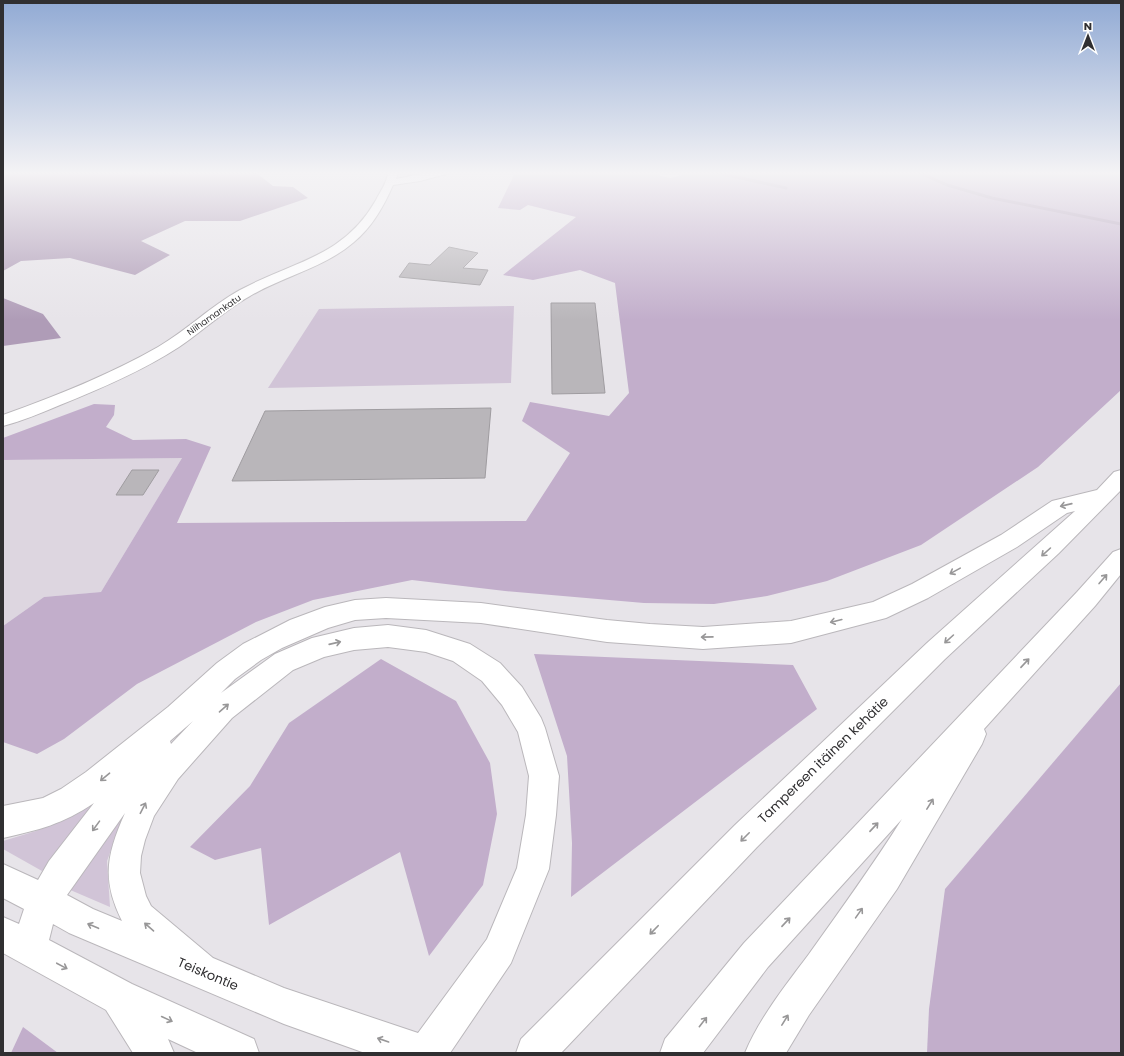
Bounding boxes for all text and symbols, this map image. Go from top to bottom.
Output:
north arrow [1068,16,1108,56]
text: N [1084,18,1092,34]
street label: Niihamankatu [185,292,244,338]
one-way arrow [1060,502,1073,510]
one-way arrow [1041,547,1051,556]
one-way arrow [949,568,961,576]
one-way arrow [1099,573,1108,584]
one-way arrow [830,618,843,625]
one-way arrow [701,634,714,641]
one-way arrow [944,635,955,644]
one-way arrow [328,638,341,646]
one-way arrow [1020,659,1029,669]
street label: Tampereen itäinen kehätie [754,692,892,828]
one-way arrow [219,703,230,712]
one-way arrow [100,772,110,781]
one-way arrow [926,798,934,810]
one-way arrow [140,803,147,815]
one-way arrow [92,820,101,831]
one-way arrow [869,822,879,832]
one-way arrow [740,832,750,842]
one-way arrow [855,908,863,919]
one-way arrow [781,917,791,927]
one-way arrow [87,921,99,929]
one-way arrow [145,923,155,932]
one-way arrow [649,925,659,935]
street label: Teiskontie [175,953,241,995]
one-way arrow [56,963,68,970]
one-way arrow [781,1015,789,1026]
one-way arrow [161,1016,173,1023]
one-way arrow [699,1017,708,1028]
one-way arrow [378,1036,390,1044]

